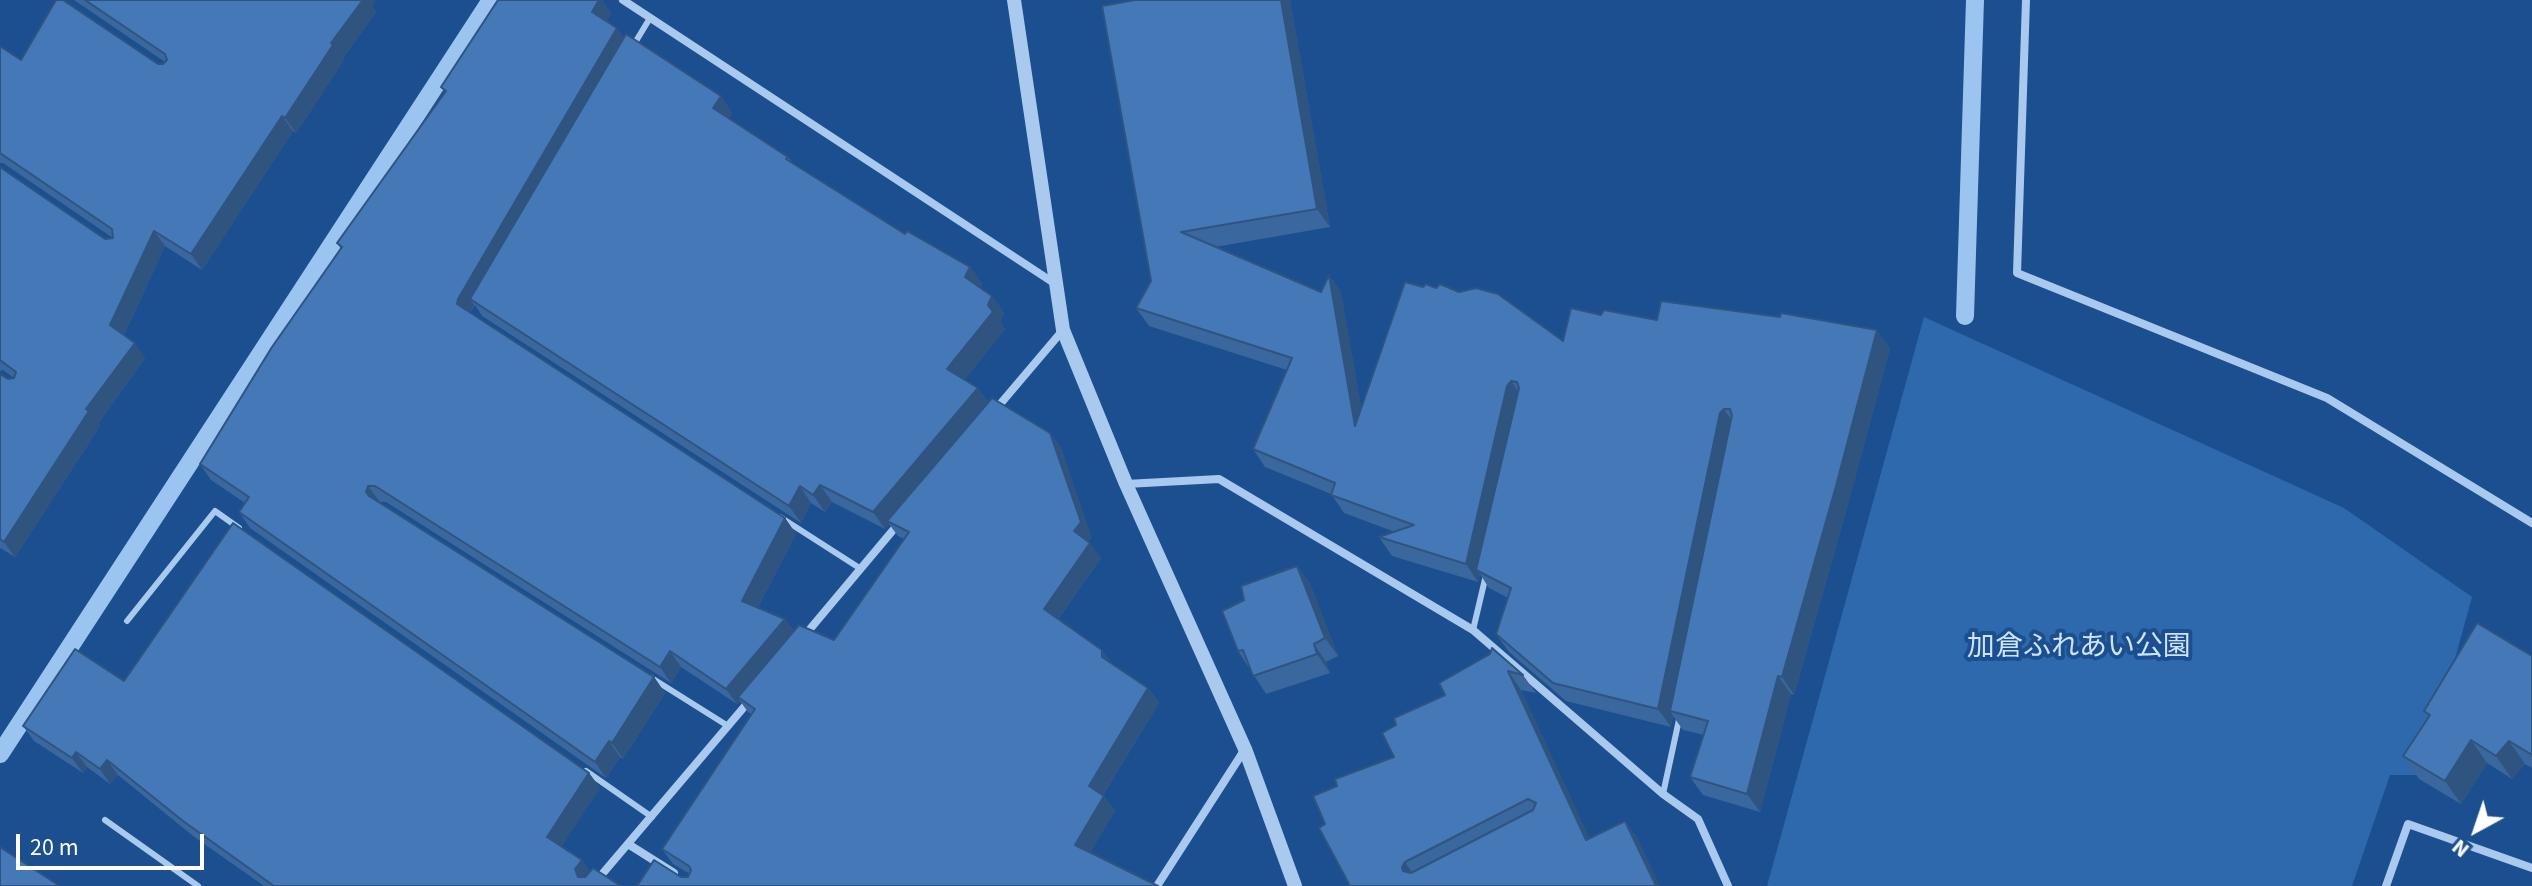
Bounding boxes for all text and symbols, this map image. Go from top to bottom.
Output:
park label: 加倉ふれあい公園 [1967,632,2191,666]
north arrow [2436,790,2516,870]
scale bar [20,818,208,868]
text: 20 m [30,830,79,865]
text: N [2445,831,2476,865]

